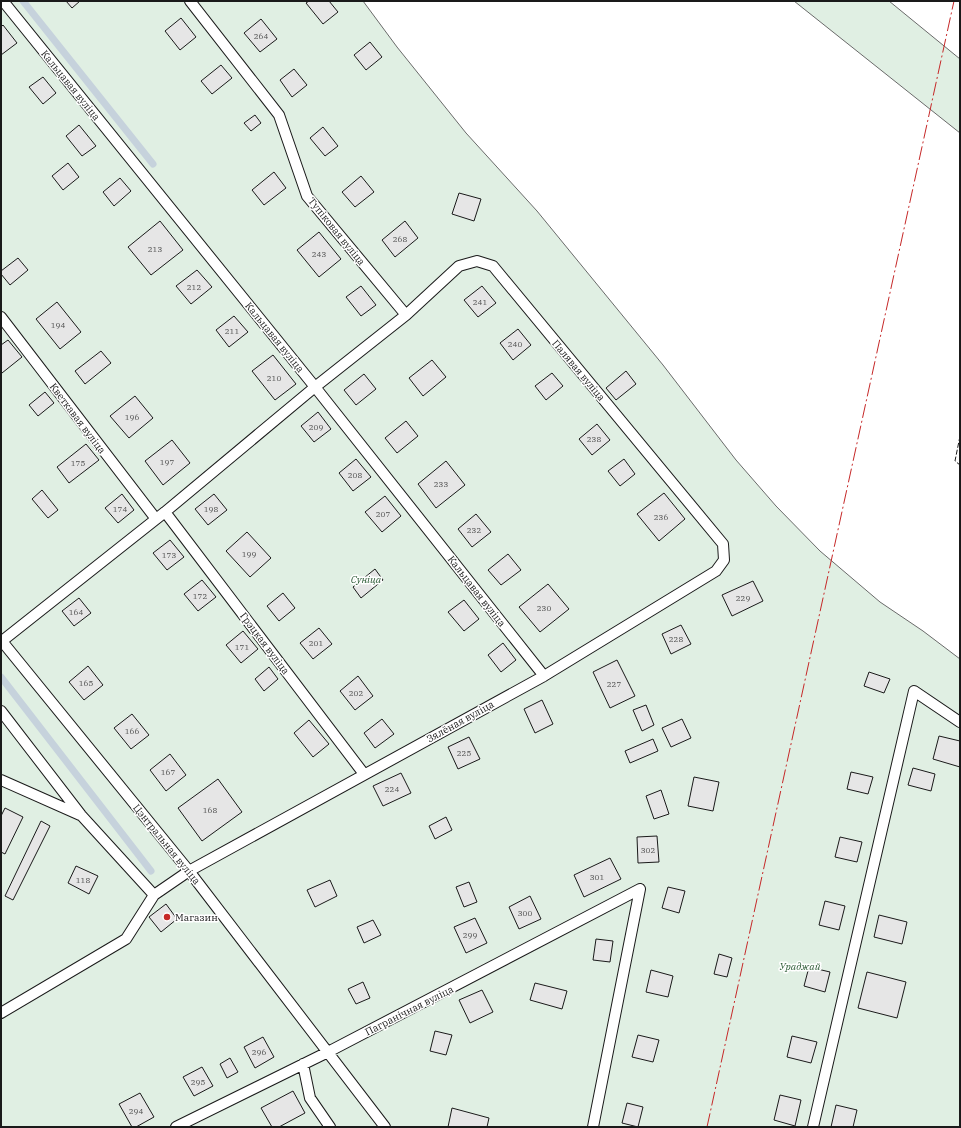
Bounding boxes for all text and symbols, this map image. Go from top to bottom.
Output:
house number: 264 [254,31,268,41]
street label: Кальцавая вуліца [38,48,103,123]
street label: Тупіковая вуліца [305,195,368,268]
house number: 268 [393,234,407,244]
house number: 213 [148,244,162,254]
house number: 243 [312,249,326,259]
house number: 212 [187,282,201,292]
house number: 241 [473,297,487,307]
street label: Кальцавая вуліца [242,300,307,375]
house number: 194 [51,320,65,330]
house number: 211 [225,326,239,336]
street label: Палявая вуліца [549,337,608,404]
house number: 240 [508,339,522,349]
house number: 210 [267,373,281,383]
street label: Кветкавая вуліца [47,380,109,457]
house number: 196 [125,412,139,422]
house number: 209 [309,422,323,432]
house number: 238 [587,434,601,444]
house number: 197 [160,457,174,467]
house number: 175 [71,458,85,468]
house number: 208 [348,470,362,480]
house number: 233 [434,479,448,489]
house number: 174 [113,504,127,514]
house number: 198 [204,504,218,514]
house number: 207 [376,509,390,519]
house number: 236 [654,512,668,522]
house number: 232 [467,525,481,535]
house number: 199 [242,549,256,559]
house number: 173 [162,550,176,560]
street label: Кальцавая вуліца [445,553,509,630]
park label: Суніца [351,573,382,586]
house number: 172 [193,591,207,601]
house number: 229 [736,593,750,603]
house number: 230 [537,603,551,613]
house number: 164 [69,607,83,617]
street label: Грэцкая вуліца [237,610,293,677]
house number: 228 [669,634,683,644]
house number: 201 [309,638,323,648]
house number: 171 [235,642,249,652]
house number: 165 [79,678,93,688]
house number: 227 [607,679,621,689]
house number: 202 [349,688,363,698]
street label: Зялёная вуліца [424,697,497,745]
house number: 166 [125,726,139,736]
house number: 225 [457,748,471,758]
house number: 167 [161,767,175,777]
house number: 224 [385,784,399,794]
street label: Цэнтральная вуліца [130,801,203,888]
house number: 168 [203,805,217,815]
house number: 302 [641,845,655,855]
house number: 301 [590,872,604,882]
house number: 118 [76,875,90,885]
house number: 300 [518,908,532,918]
place label: Магазин [175,911,218,924]
marker: Магазин [162,912,172,922]
house number: 299 [463,930,477,940]
park label: Ураджай [780,960,821,973]
street label: Пагранічная вуліца [363,982,456,1038]
house number: 296 [252,1047,266,1057]
house number: 295 [191,1077,205,1087]
house number: 294 [129,1106,143,1116]

